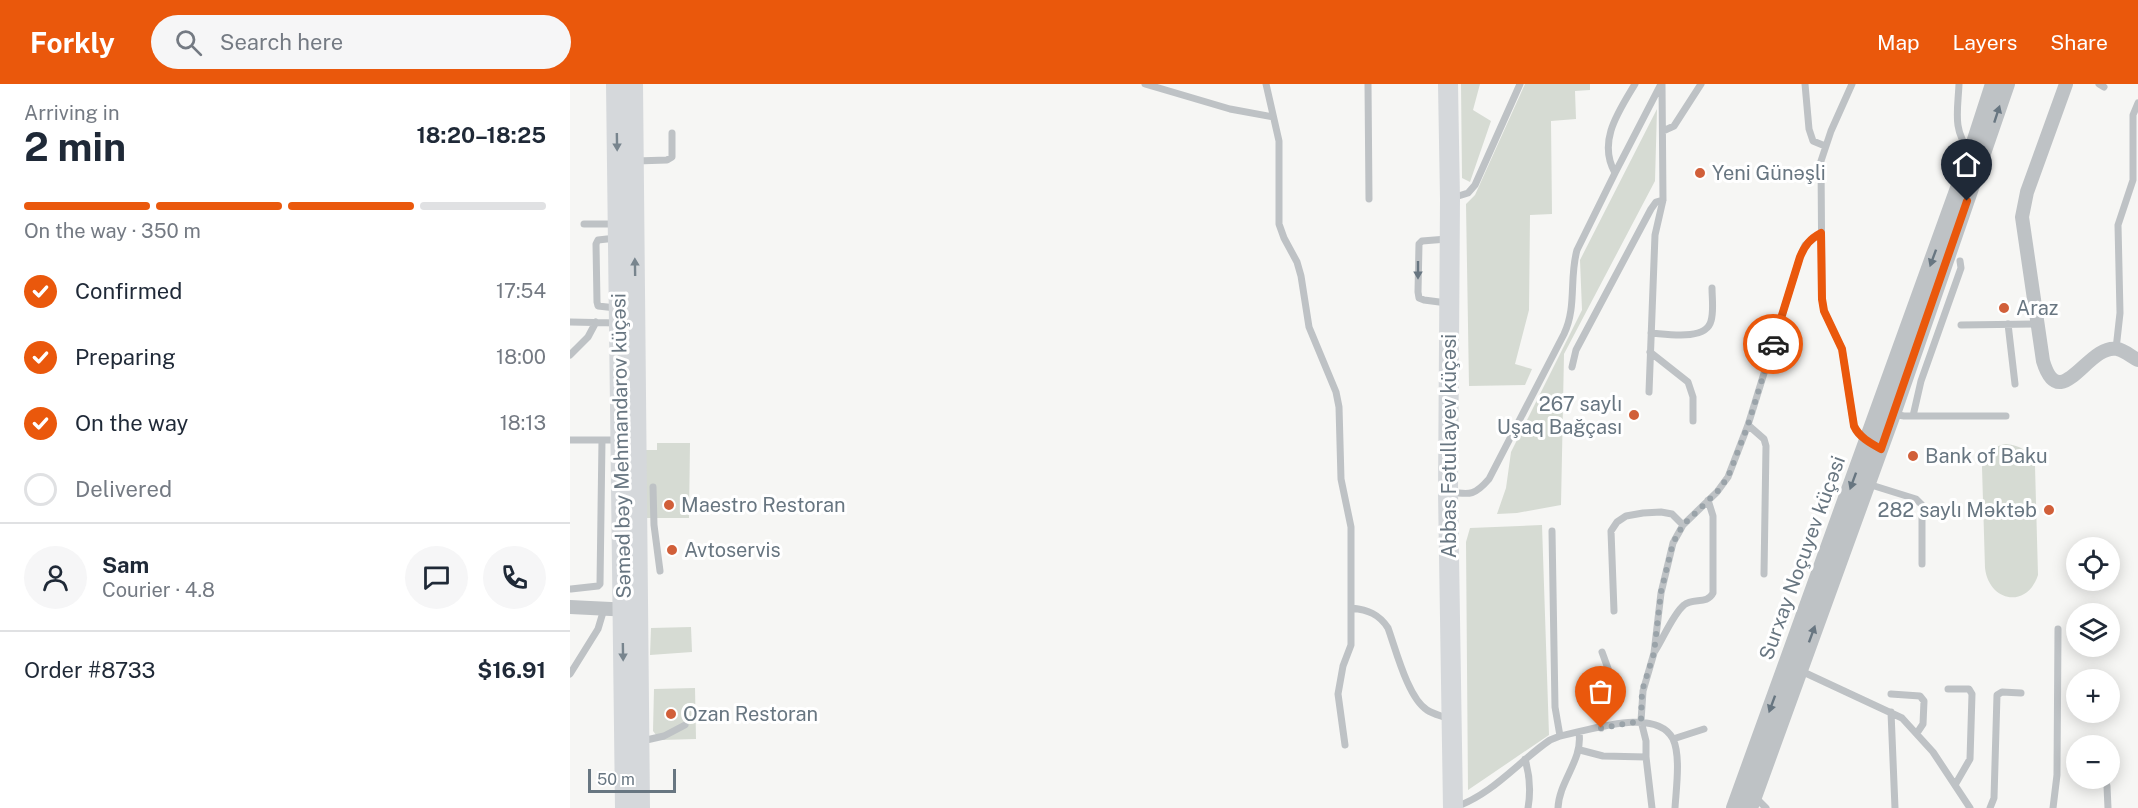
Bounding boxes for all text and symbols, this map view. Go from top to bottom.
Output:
search box [151,15,571,69]
text: Forkly [30,26,115,59]
icon: search [172,26,205,59]
text: Search here [220,29,343,55]
text: Map [1877,30,1920,55]
text: Layers [1953,30,2017,55]
text: Share [2050,30,2108,55]
text: Arriving in [24,101,119,125]
one-way arrow [1993,105,2002,123]
text: 18:20–18:25 [416,122,546,148]
text: 2 min [24,124,126,170]
one-way arrow [612,133,622,152]
pin [1941,139,1992,201]
icon: home [1950,148,1983,181]
place label: Yeni Günəşli [1712,161,1826,185]
marker: Yeni Günəşli [1693,166,1707,180]
text: On the way · 350 m [24,219,201,243]
one-way arrow [1927,250,1937,268]
one-way arrow [630,257,640,276]
one-way arrow [1413,261,1423,280]
icon: check [24,275,57,308]
text: Confirmed [75,278,182,304]
text: 17:54 [496,279,546,303]
street label: Səməd bəy Mehmandarov küçəsi [606,293,636,599]
place label: Araz [2016,296,2058,320]
marker: Araz [1997,301,2011,315]
courier [1743,314,1803,374]
icon: car [1757,328,1790,361]
street label: Abbas Fətullayev küçəsi [1437,334,1461,558]
icon: check [24,341,57,374]
text: Preparing [75,344,176,370]
text: 18:00 [496,345,546,369]
place label: 267 saylı Uşaq Bağçası [1497,392,1622,439]
icon: check [24,407,57,440]
marker: 267 saylı Uşaq Bağçası [1627,408,1641,422]
text: On the way [75,410,188,436]
text: 18:13 [500,411,546,435]
place label: Bank of Baku [1925,444,2048,468]
marker: Bank of Baku [1906,449,1920,463]
street label: Surxay Noçuyev küçəsi [1754,453,1850,663]
one-way arrow [1847,473,1857,491]
text: Delivered [75,476,172,502]
place label: Maestro Restoran [681,493,846,517]
marker: Maestro Restoran [662,498,676,512]
place label: 282 saylı Məktəb [1877,498,2037,522]
marker: 282 saylı Məktəb [2042,503,2056,517]
map controls [2066,537,2120,789]
button: locate [2066,537,2120,591]
place label: Avtoservis [684,538,781,562]
marker: Avtoservis [665,543,679,557]
button: person [24,546,87,609]
button: chat [405,546,468,609]
button: phone [483,546,546,609]
text: Sam [102,552,149,578]
text: Courier · 4.8 [102,578,215,602]
button: layers [2066,603,2120,657]
one-way arrow [1808,625,1818,643]
one-way arrow [618,643,628,662]
text: Order #8733 [24,657,155,683]
text: $16.91 [477,657,546,683]
pin [1575,666,1626,728]
button: + [2066,669,2120,723]
icon: bag [1584,675,1617,708]
one-way arrow [1766,695,1776,713]
place label: Ozan Restoran [683,702,818,726]
marker: Ozan Restoran [664,707,678,721]
button: − [2066,735,2120,789]
scale bar [588,766,676,794]
text: 50 m [597,770,635,789]

